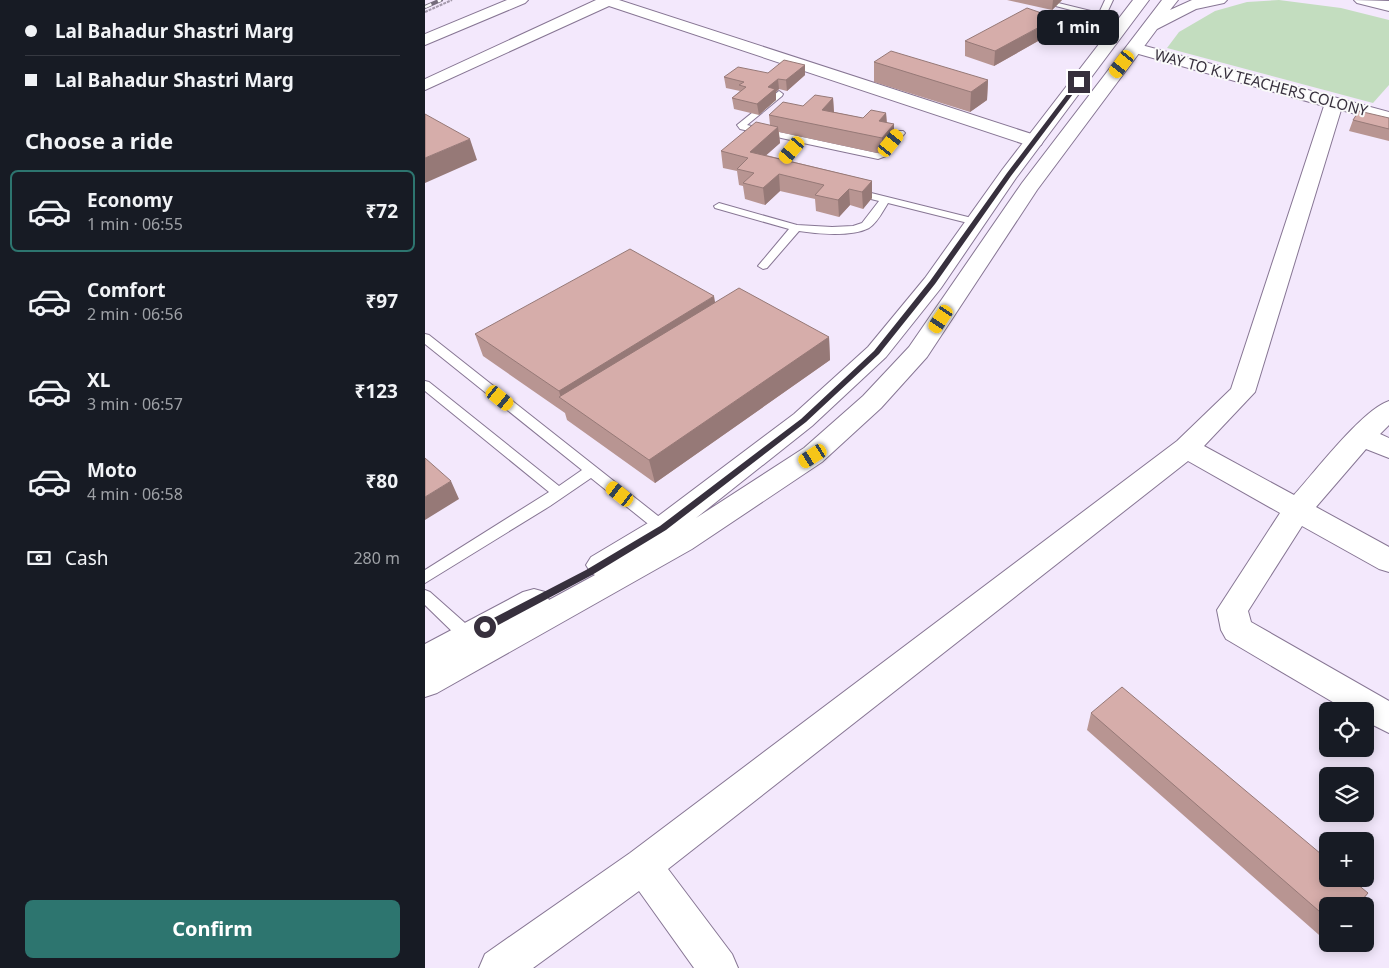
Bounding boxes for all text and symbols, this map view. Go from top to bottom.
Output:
callout: 1 min [1038,9,1120,44]
text: 1 min [1056,16,1100,38]
text: Lal Bahadur Shastri Marg [55,18,294,44]
street label: WAY TO K.V TEACHERS COLONY [1153,44,1370,120]
car [1106,48,1137,80]
text: Lal Bahadur Shastri Marg [55,67,294,93]
route end [1068,71,1090,93]
text: Choose a ride [25,125,173,155]
car [875,127,906,159]
car [776,134,807,166]
text: Economy [87,187,173,213]
icon: car [27,189,72,234]
text: ₹72 [365,198,398,224]
text: 1 min · 06:55 [87,213,183,235]
text: Comfort [87,277,166,303]
icon: car [27,279,72,324]
text: ₹97 [365,288,398,314]
car [926,302,955,336]
text: 2 min · 06:56 [87,303,183,325]
text: XL [87,367,110,393]
icon: car [27,369,72,414]
text: ₹123 [355,378,398,404]
car [483,383,516,413]
text: 3 min · 06:57 [87,393,183,415]
car [796,442,829,470]
text: Moto [87,457,137,483]
icon: car [27,459,72,504]
text: ₹80 [365,468,398,494]
car [603,479,636,509]
text: 4 min · 06:58 [87,483,183,505]
icon: cash [25,544,53,572]
text: Cash [65,545,109,571]
text: 280 m [353,547,400,569]
route start [474,616,496,638]
map controls [1319,702,1374,952]
button: locate [1319,702,1374,757]
button: layers [1319,767,1374,822]
button: + [1319,832,1374,887]
button: − [1319,897,1374,952]
button: Confirm [25,900,400,958]

